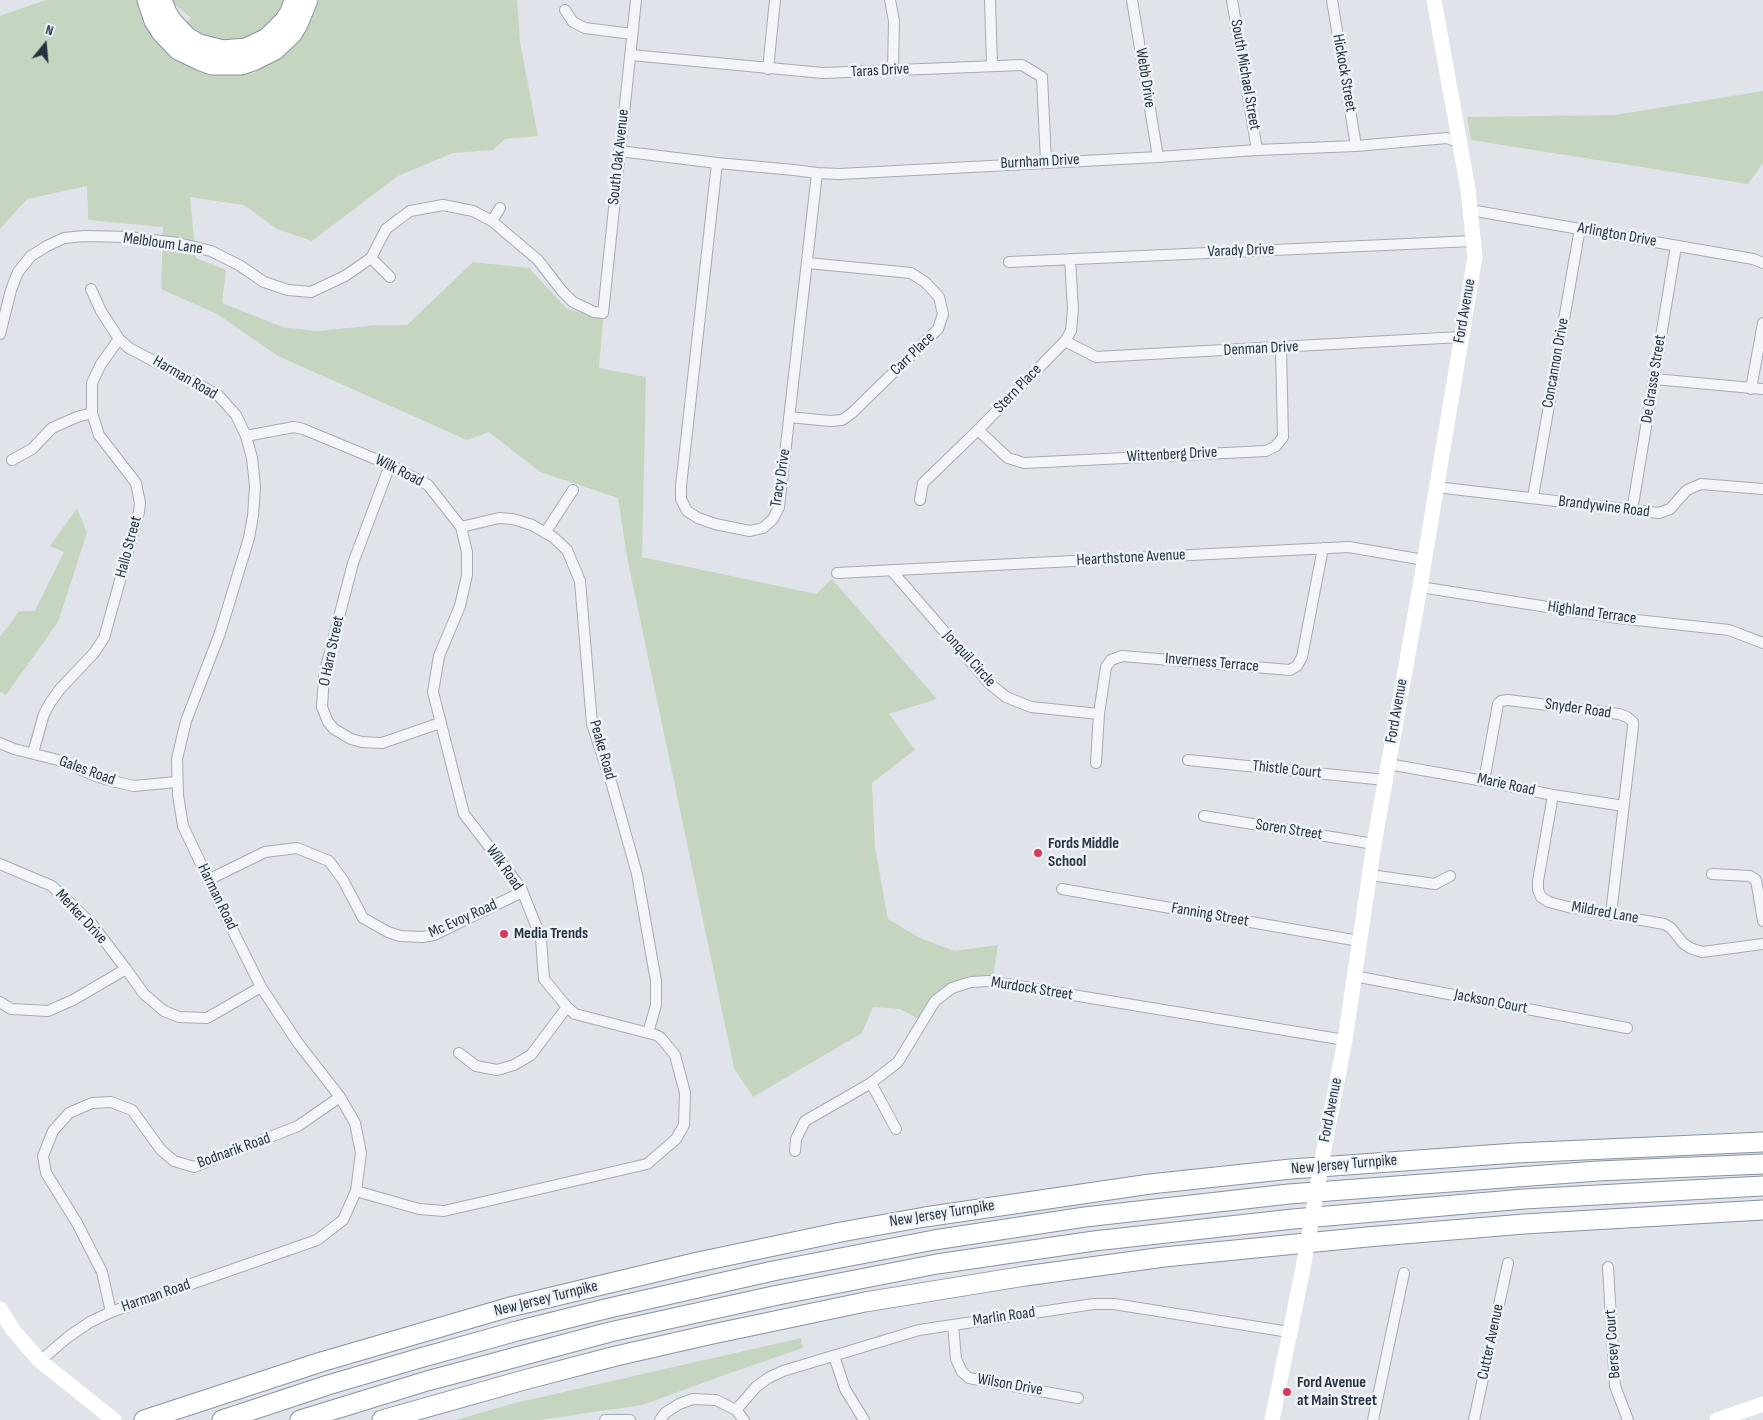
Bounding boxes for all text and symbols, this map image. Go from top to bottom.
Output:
street label: South Michael Street [1226,18,1264,132]
north arrow [20,20,70,70]
text: N [43,21,56,39]
street label: Hickock Street [1328,33,1360,113]
street label: Webb Drive [1131,47,1159,109]
street label: Taras Drive [850,60,910,82]
street label: South Oak Avenue [604,108,634,206]
street label: Burnham Drive [1000,150,1080,174]
street label: Arlington Drive [1576,219,1658,251]
street label: Melbloum Lane [122,229,204,259]
street label: Varady Drive [1207,240,1275,262]
street label: Ford Avenue [1450,277,1480,345]
street label: Concannon Drive [1539,316,1573,410]
street label: Carr Place [887,328,939,380]
street label: De Grasse Street [1638,333,1670,425]
street label: Denman Drive [1223,337,1299,361]
street label: Harman Road [149,352,221,404]
street label: Stern Place [990,361,1046,417]
street label: Wittenberg Drive [1126,443,1218,467]
street label: Tracy Drive [767,447,795,509]
street label: Wilk Road [372,451,426,491]
street label: Brandywine Road [1557,492,1651,522]
street label: Hallo Street [112,514,146,580]
street label: Hearthstone Avenue [1076,546,1186,570]
street label: Highland Terrace [1546,597,1638,629]
street label: O Hara Street [315,614,349,688]
street label: Jonquil Circle [939,627,999,691]
street label: Inverness Terrace [1164,649,1260,677]
street label: Ford Avenue [1382,677,1412,745]
street label: Snyder Road [1544,695,1612,723]
street label: Peake Road [584,718,620,782]
street label: Gales Road [56,752,118,790]
street label: Thistle Court [1252,757,1322,783]
street label: Marie Road [1475,769,1537,801]
street label: Soren Street [1254,815,1324,845]
place label: Fords Middle School [1048,834,1119,872]
street label: Wilk Road [481,841,527,895]
marker: Fords Middle School [1032,847,1044,859]
street label: Harman Road [193,861,241,933]
street label: Merker Drive [51,886,111,948]
street label: Mc Evoy Road [426,895,500,943]
street label: Mildred Lane [1570,898,1640,928]
street label: Fanning Street [1170,899,1250,931]
place label: Media Trends [514,924,588,944]
marker: Media Trends [498,928,510,940]
street label: Murdock Street [990,973,1074,1005]
street label: Jackson Court [1453,986,1529,1018]
street label: Ford Avenue [1315,1076,1347,1144]
street label: Bodnarik Road [195,1129,273,1173]
street label: New Jersey Turnpike [1290,1151,1398,1179]
street label: New Jersey Turnpike [888,1196,996,1232]
street label: Harman Road [119,1275,193,1317]
street label: New Jersey Turnpike [492,1277,600,1321]
street label: Cutter Avenue [1474,1302,1508,1382]
street label: Marlin Road [972,1303,1036,1331]
street label: Bersey Court [1601,1309,1625,1379]
street label: Wilson Drive [976,1370,1044,1400]
place label: Ford Avenue at Main Street [1297,1373,1377,1411]
marker: Ford Avenue at Main Street [1281,1386,1293,1398]

